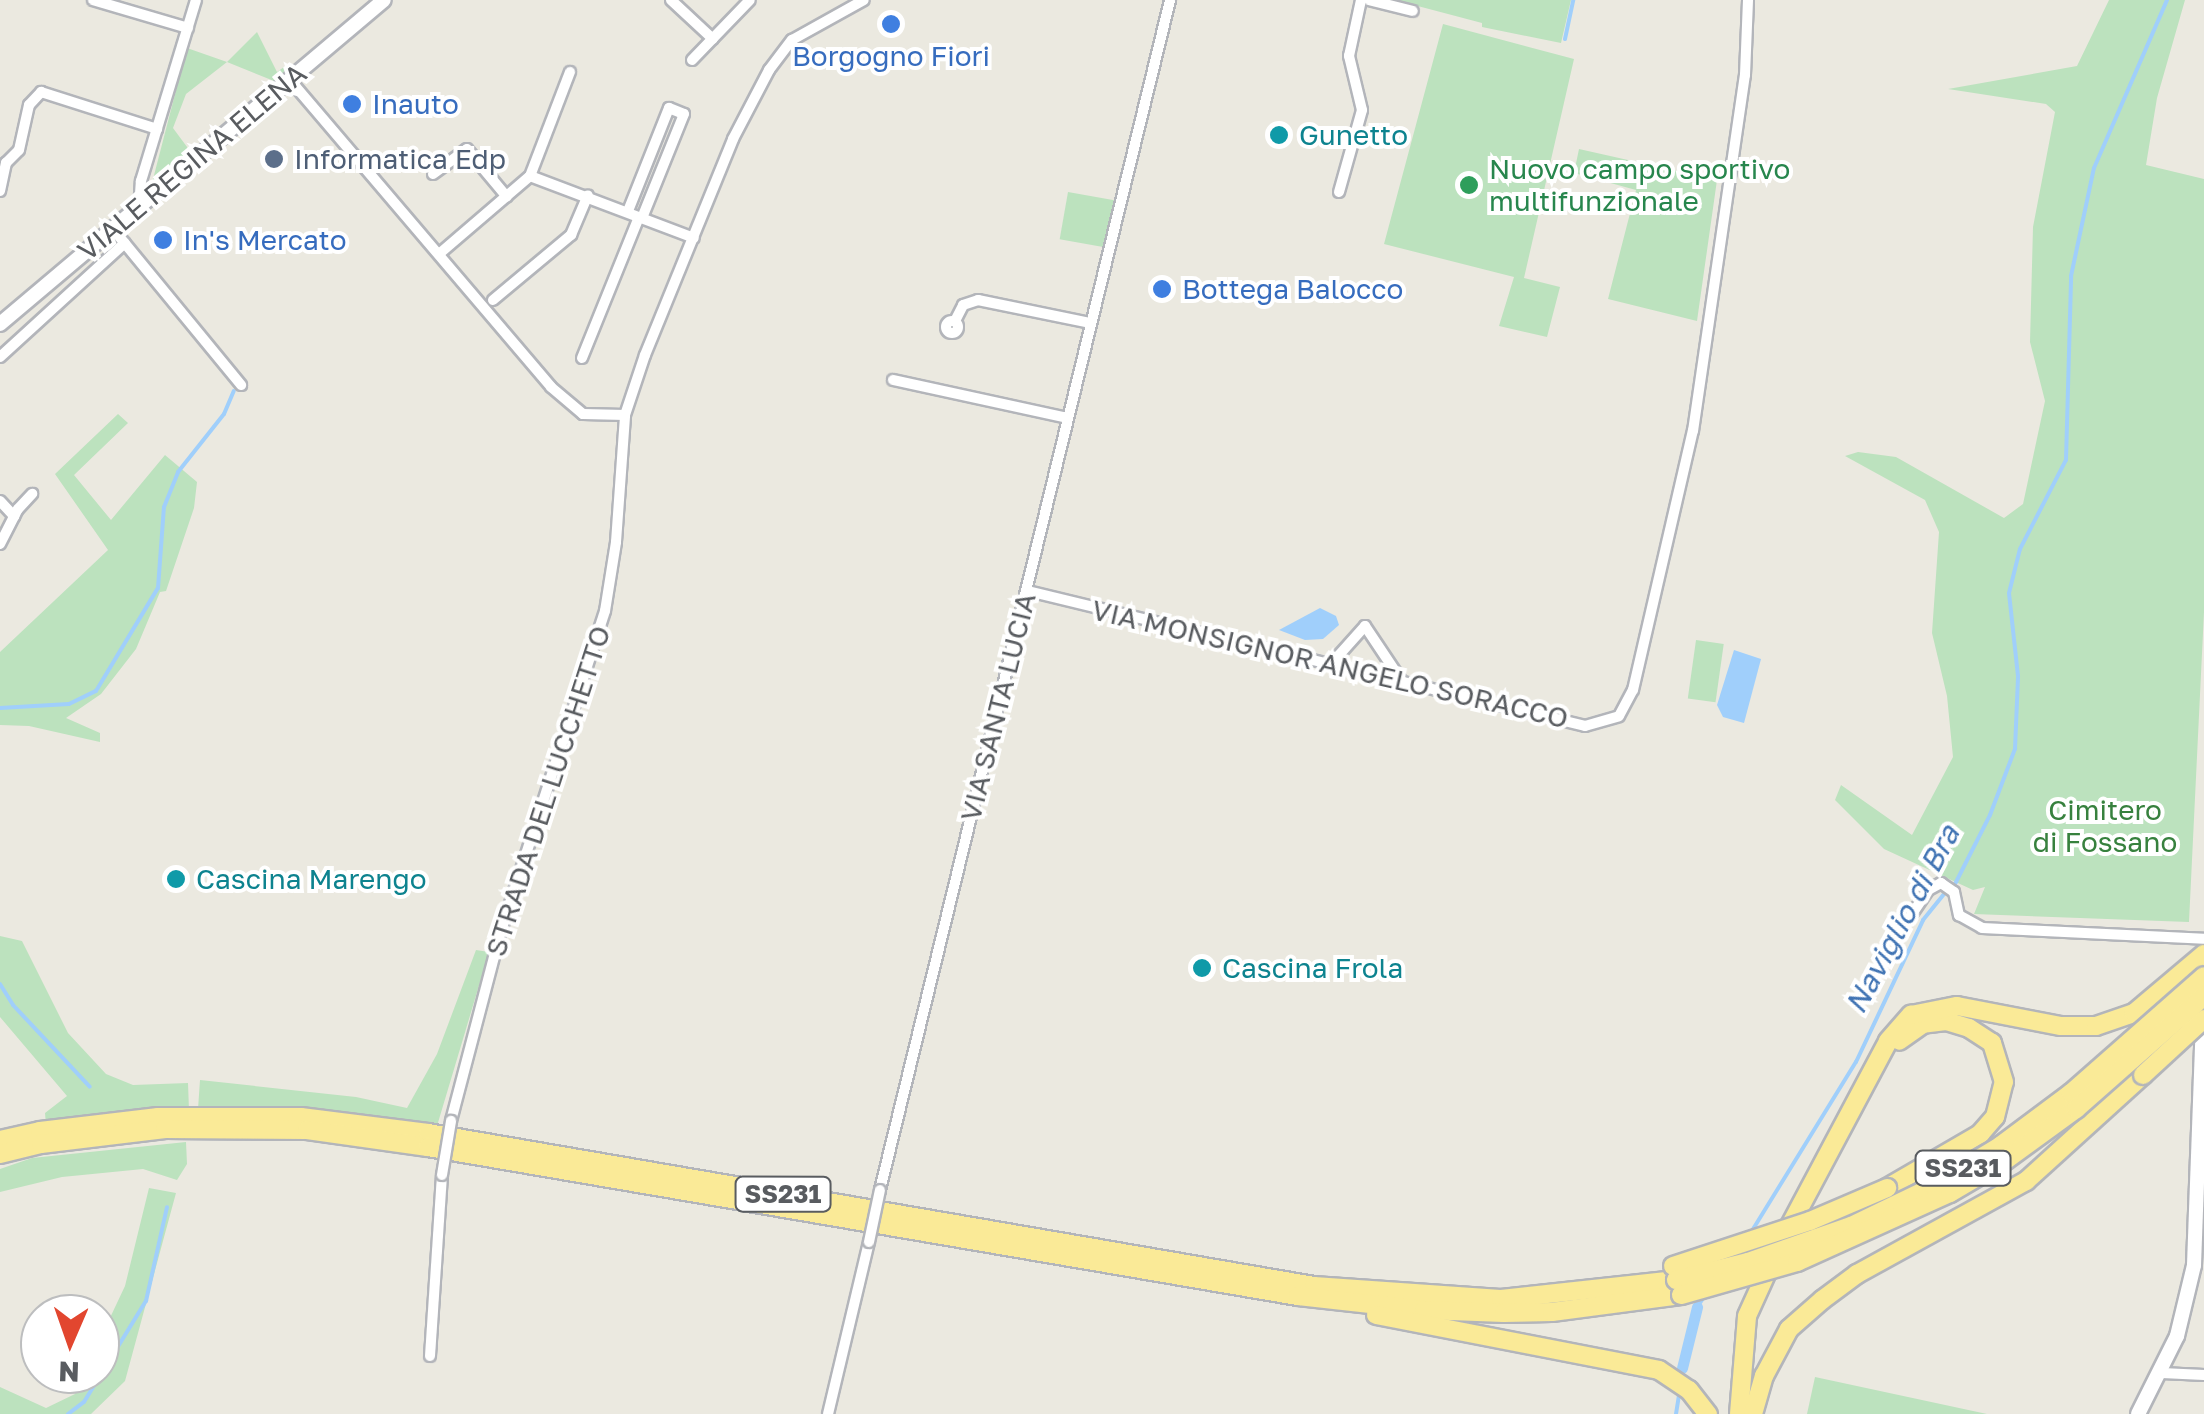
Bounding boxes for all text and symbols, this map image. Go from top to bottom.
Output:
marker: Borgogno Fiori [880,13,902,35]
place label: Borgogno Fiori [792,39,990,73]
street label: VIALE REGINA ELENA [71,57,313,267]
place label: Inauto [372,87,459,121]
marker: Inauto [341,93,363,115]
place label: Gunetto [1299,118,1408,152]
marker: Gunetto [1268,124,1290,146]
place label: Informatica Edp [294,142,506,176]
marker: Informatica Edp [263,148,285,170]
place label: Nuovo campo sportivo multifunzionale [1489,152,1790,218]
marker: Nuovo campo sportivo multifunzionale [1458,174,1480,196]
place label: In's Mercato [183,223,346,257]
marker: In's Mercato [152,229,174,251]
place label: Bottega Balocco [1182,272,1403,306]
marker: Bottega Balocco [1151,278,1173,300]
street label: VIA SANTA LUCIA [953,589,1043,825]
street label: VIA MONSIGNOR ANGELO SORACCO [1088,593,1572,735]
street label: STRADA DEL LUCCHETTO [479,622,617,960]
park label: Cimitero di Fossano [2033,793,2177,859]
water label: Naviglio di Bra [1837,819,1967,1019]
place label: Cascina Marengo [196,862,427,896]
marker: Cascina Marengo [165,868,187,890]
place label: Cascina Frola [1222,951,1403,985]
marker: Cascina Frola [1191,957,1213,979]
road number: SS231 [1913,1148,2013,1188]
road number: SS231 [733,1174,833,1214]
north arrow [20,1294,120,1394]
text: N [58,1356,80,1389]

